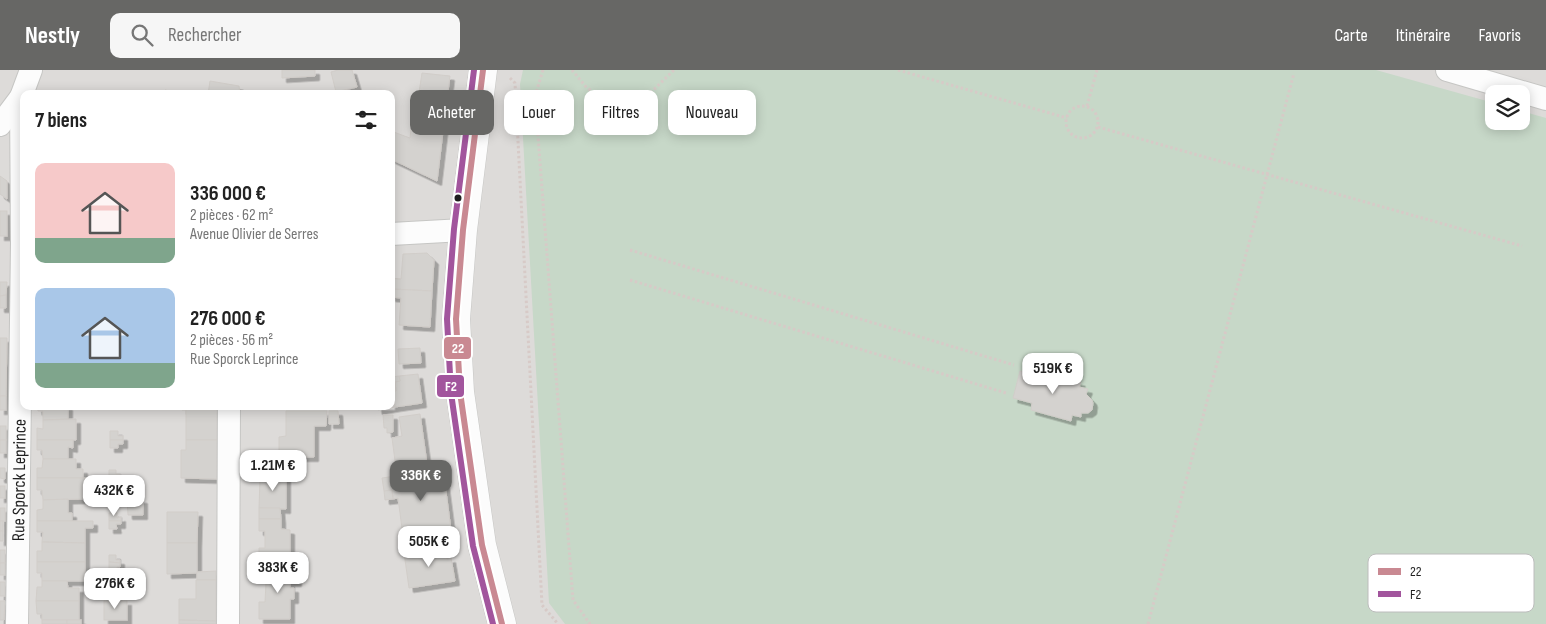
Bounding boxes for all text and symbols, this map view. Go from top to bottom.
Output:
search box [110,13,460,58]
text: Nestly [25,21,80,50]
icon: search [128,21,156,49]
text: Rechercher [168,24,242,47]
text: Carte [1334,25,1368,46]
text: Itinéraire [1396,25,1450,46]
text: Favoris [1478,25,1521,46]
map controls [1485,85,1530,130]
button: layers [1485,85,1530,130]
chip: Acheter [410,90,494,135]
chip: Louer [504,90,574,135]
chip: Filtres [584,90,658,135]
chip: Nouveau [668,90,756,135]
icon: filters [352,106,380,134]
text: 7 biens [35,108,87,133]
text: 336 000 € [190,181,266,206]
icon: home [75,183,135,243]
unlabelled marker [453,193,463,203]
text: 2 pièces · 62 m² [190,206,274,225]
text: Avenue Olivier de Serres [190,225,319,244]
text: 276 000 € [190,306,266,331]
icon: home [75,308,135,368]
text: 2 pièces · 56 m² [190,331,273,350]
line badge: 22 [443,336,472,360]
text: 22 [452,340,464,357]
text: Rue Sporck Leprince [190,350,299,369]
pin: 519K € [1012,352,1094,395]
text: 519K € [1033,359,1073,378]
line badge: F2 [436,374,465,398]
text: F2 [445,378,457,395]
street label: Rue Sporck Leprince [8,419,30,541]
pin: 1.21M € [227,450,319,492]
text: 1.21M € [251,456,295,475]
pin: 336K € [380,460,462,502]
text: 336K € [401,466,441,485]
pin: 432K € [73,474,155,517]
text: 432K € [94,481,134,500]
pin: 505K € [388,526,470,568]
text: 505K € [409,532,449,551]
pin: 383K € [237,552,319,594]
legend [1368,554,1534,612]
text: 383K € [258,558,298,577]
text: 22 [1410,563,1422,580]
pin: 276K € [74,568,156,610]
text: 276K € [95,574,135,593]
text: F2 [1410,586,1421,603]

